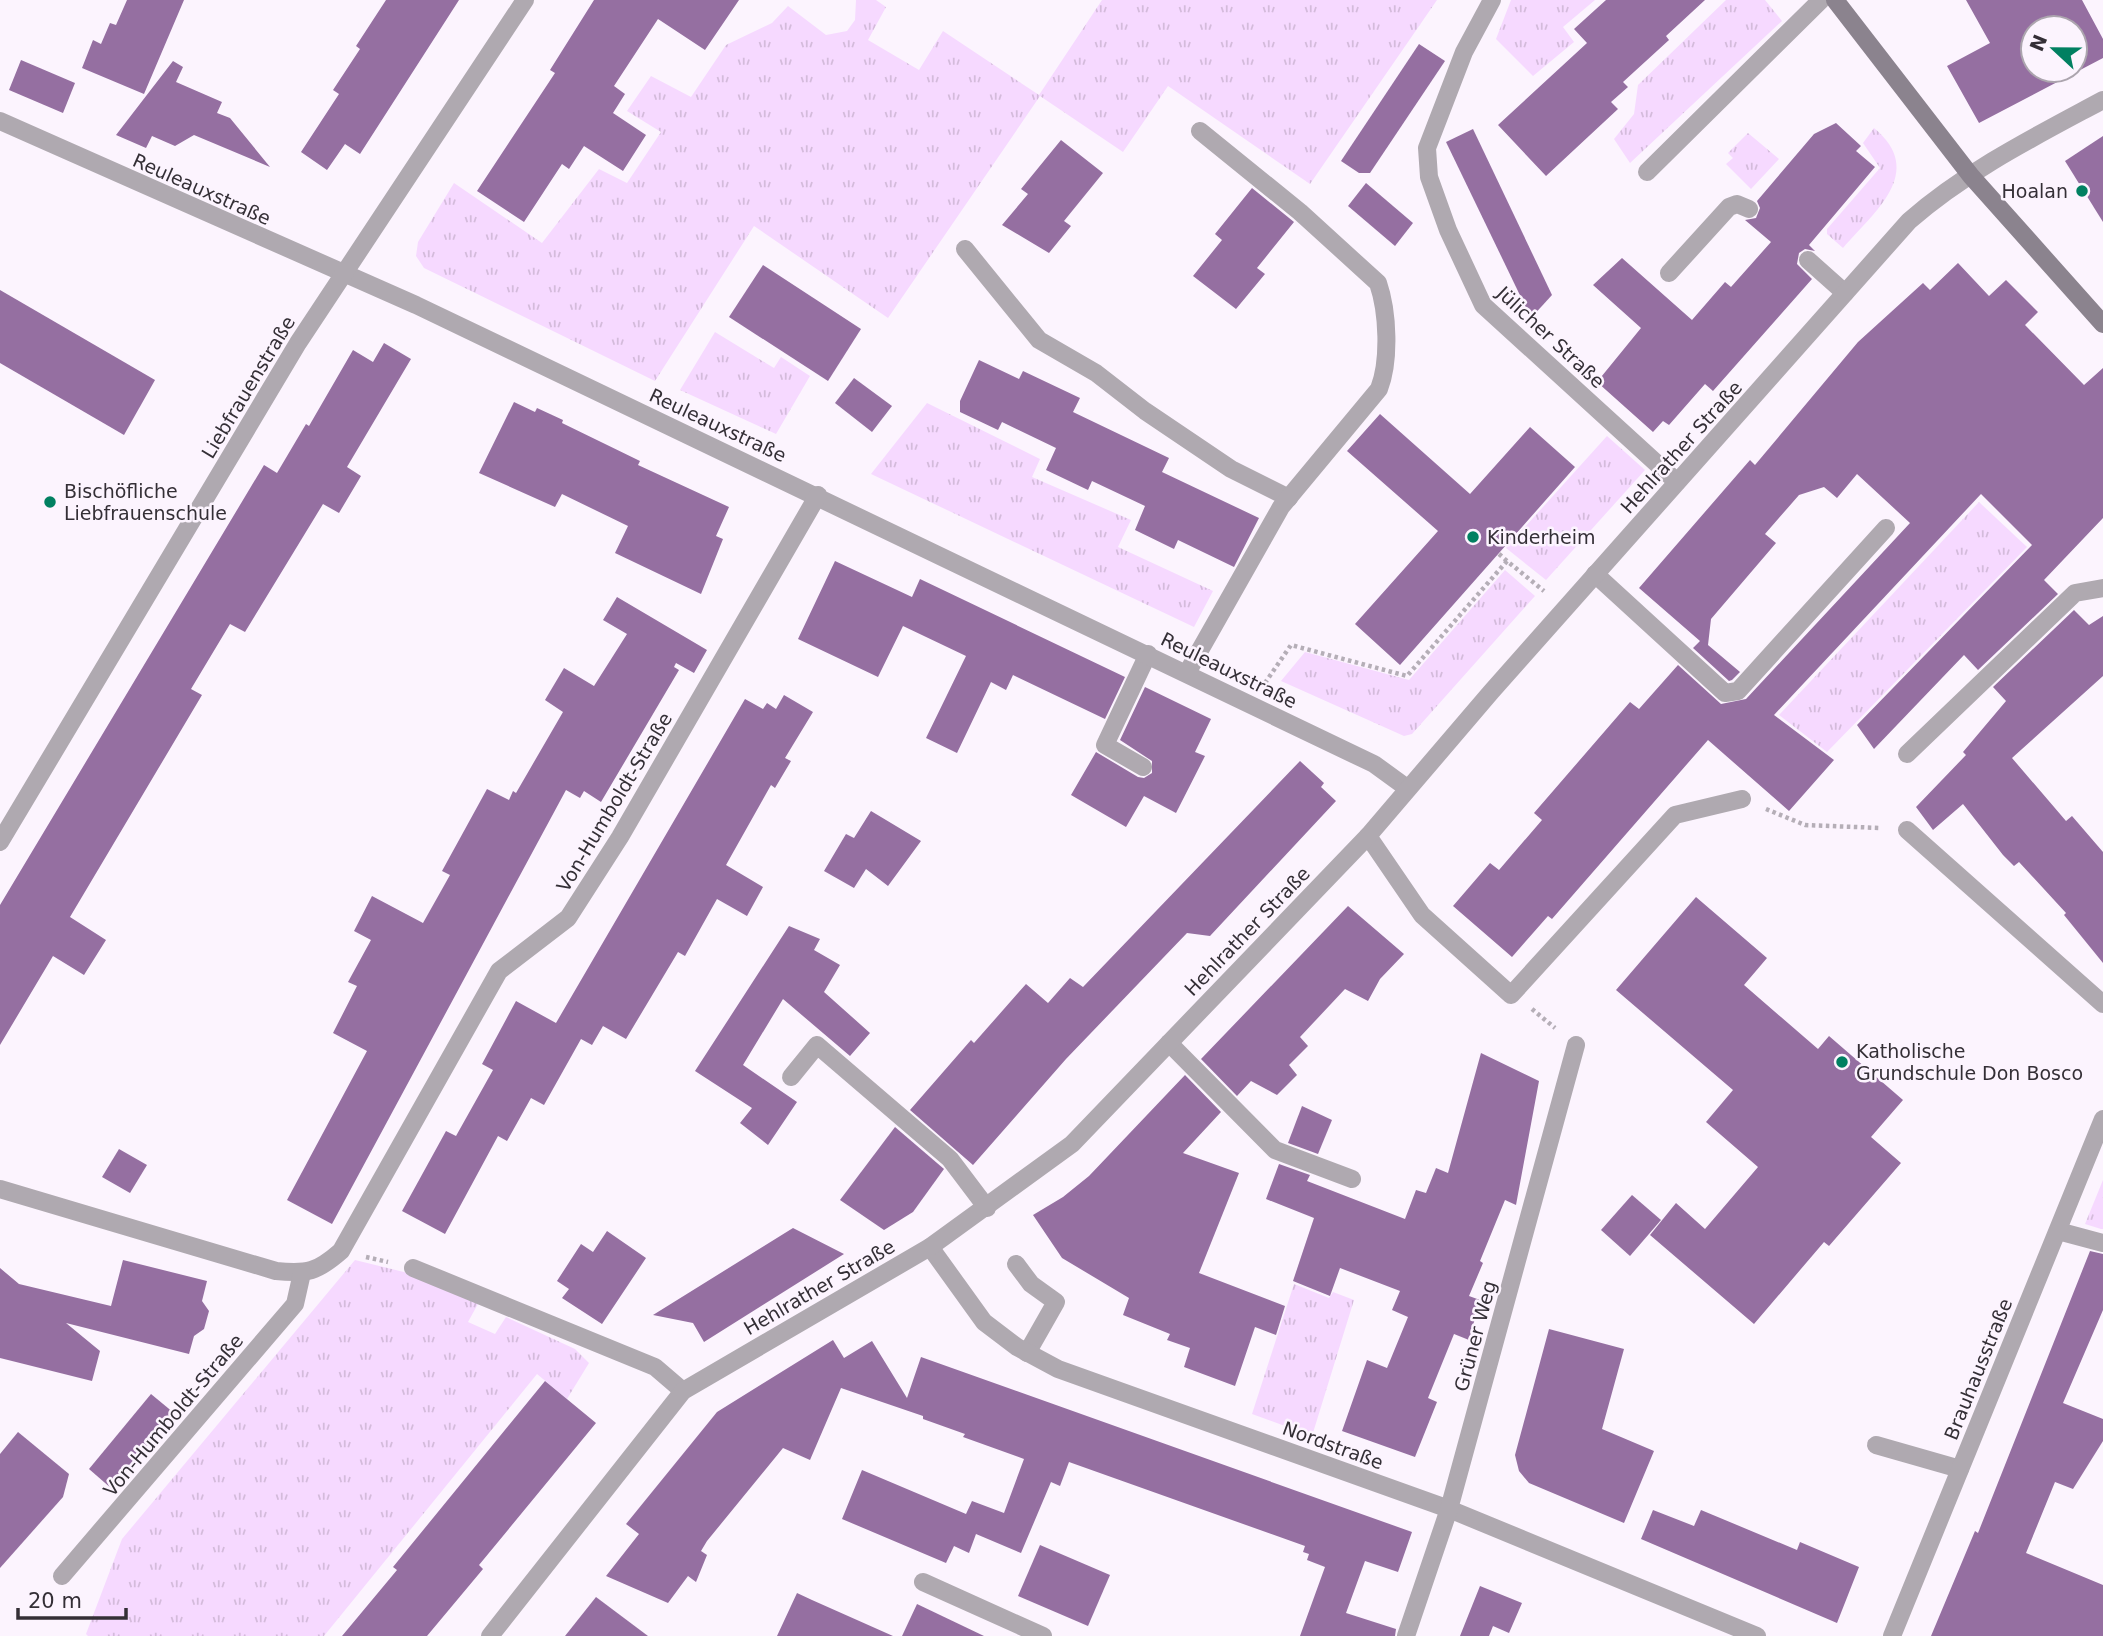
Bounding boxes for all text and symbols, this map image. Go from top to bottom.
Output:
north arrow [2019,14,2089,84]
text: N [2025,31,2051,54]
street label: Reuleauxstraße [130,149,274,229]
place label: Hoalan [2001,180,2068,202]
marker: Hoalan [2074,183,2090,199]
street label: Jülicher Straße [1492,281,1609,392]
street label: Liebfrauenstraße [197,312,299,462]
street label: Hehlrather Straße [1616,376,1746,518]
street label: Reuleauxstraße [646,384,790,466]
place label: Bischöfliche Liebfrauenschule [64,480,227,524]
marker: Bischöfliche Liebfrauenschule [42,494,58,510]
place label: Kinderheim [1487,526,1596,548]
marker: Kinderheim [1465,529,1481,545]
street label: Reuleauxstraße [1157,628,1301,712]
street label: Von-Humboldt-Straße [552,709,676,895]
street label: Hehlrather Straße [1180,862,1314,1000]
place label: Katholische Grundschule Don Bosco [1856,1040,2083,1084]
marker: Katholische Grundschule Don Bosco [1834,1054,1850,1070]
street label: Hehlrather Straße [740,1235,898,1339]
street label: Grüner Weg [1450,1278,1500,1394]
street label: Brauhausstraße [1940,1295,2016,1443]
street label: Von-Humboldt-Straße [99,1329,247,1501]
street label: Nordstraße [1280,1417,1386,1473]
scale bar [18,1576,126,1620]
text: 20 m [28,1589,82,1613]

